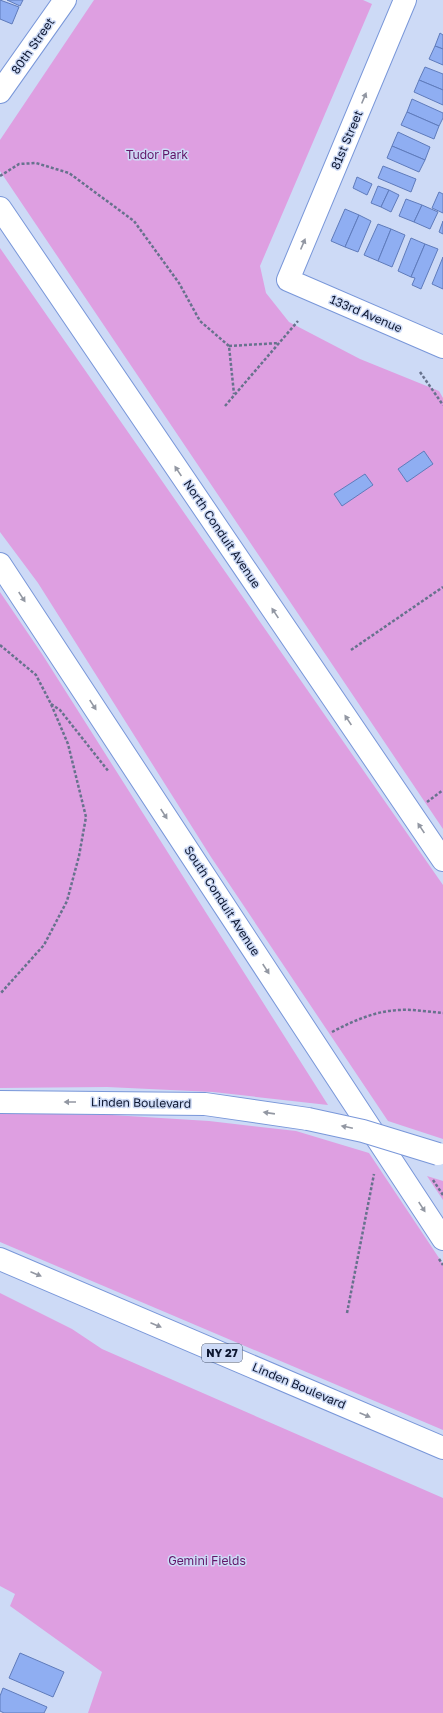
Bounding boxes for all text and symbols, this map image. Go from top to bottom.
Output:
street label: 80th Street [8,14,58,77]
one-way arrow [361,93,367,104]
street label: 81st Street [327,108,366,172]
park label: Tudor Park [126,147,188,162]
one-way arrow [300,239,306,250]
street label: 133rd Avenue [328,292,405,336]
one-way arrow [174,465,182,476]
street label: North Conduit Avenue [181,477,264,591]
one-way arrow [18,591,25,602]
one-way arrow [271,608,279,618]
one-way arrow [89,700,97,710]
one-way arrow [344,715,352,726]
one-way arrow [161,808,168,820]
one-way arrow [417,823,425,833]
street label: South Conduit Avenue [181,843,264,959]
one-way arrow [263,963,270,975]
street label: Linden Boulevard [91,1094,191,1111]
one-way arrow [63,1099,76,1105]
one-way arrow [263,1110,276,1116]
one-way arrow [340,1124,353,1130]
one-way arrow [418,1202,426,1212]
one-way arrow [30,1272,42,1278]
one-way arrow [150,1323,162,1329]
road number: NY 27 [202,1344,242,1362]
street label: Linden Boulevard [250,1359,348,1412]
one-way arrow [360,1412,372,1418]
park label: Gemini Fields [168,1553,246,1568]

